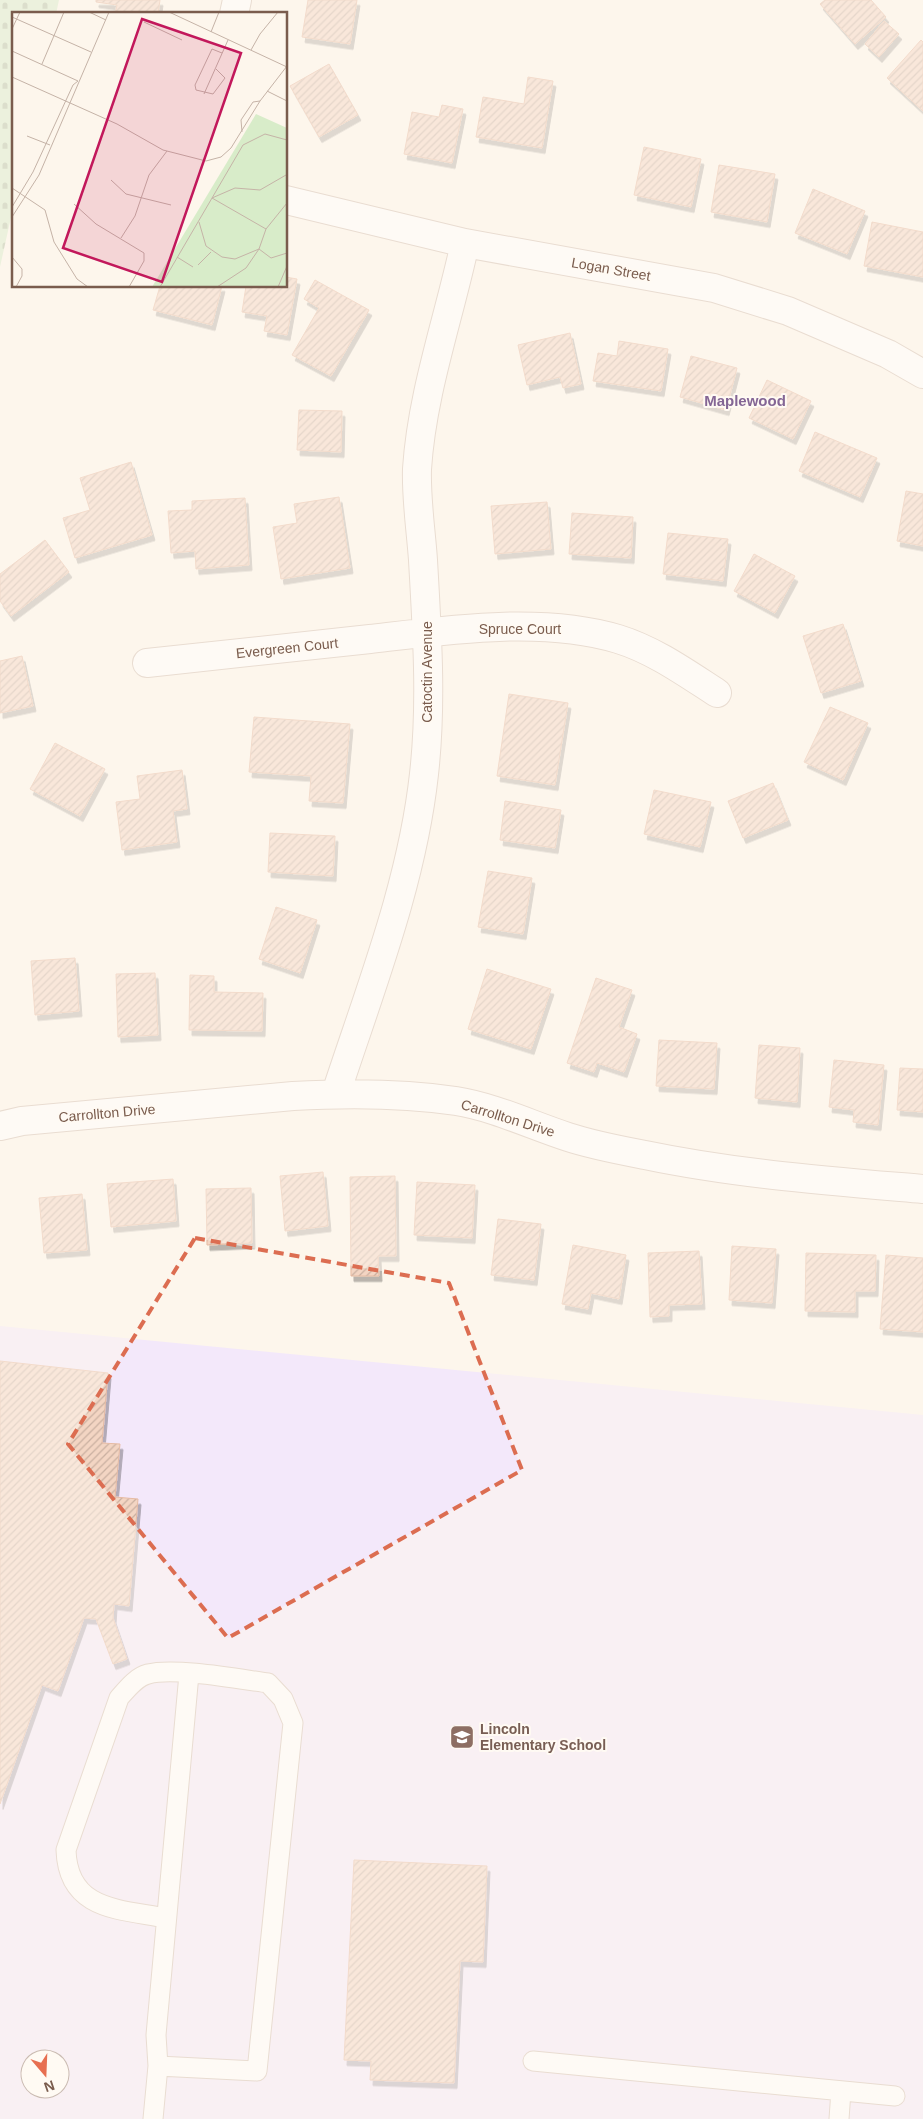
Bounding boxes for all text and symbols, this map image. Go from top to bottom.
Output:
inset map [12,12,288,288]
street label: Logan Street [570,254,652,284]
district label: Maplewood [704,392,786,409]
street label: Catoctin Avenue [419,621,435,723]
street label: Spruce Court [479,621,561,637]
street label: Evergreen Court [235,635,339,661]
street label: Carrollton Drive [459,1096,557,1140]
street label: Carrollton Drive [58,1101,156,1125]
place label: Lincoln Elementary School [480,1721,606,1753]
school or university icon: Lincoln Elementary School [449,1724,475,1750]
north arrow [20,2049,70,2099]
text: N [42,2077,57,2096]

